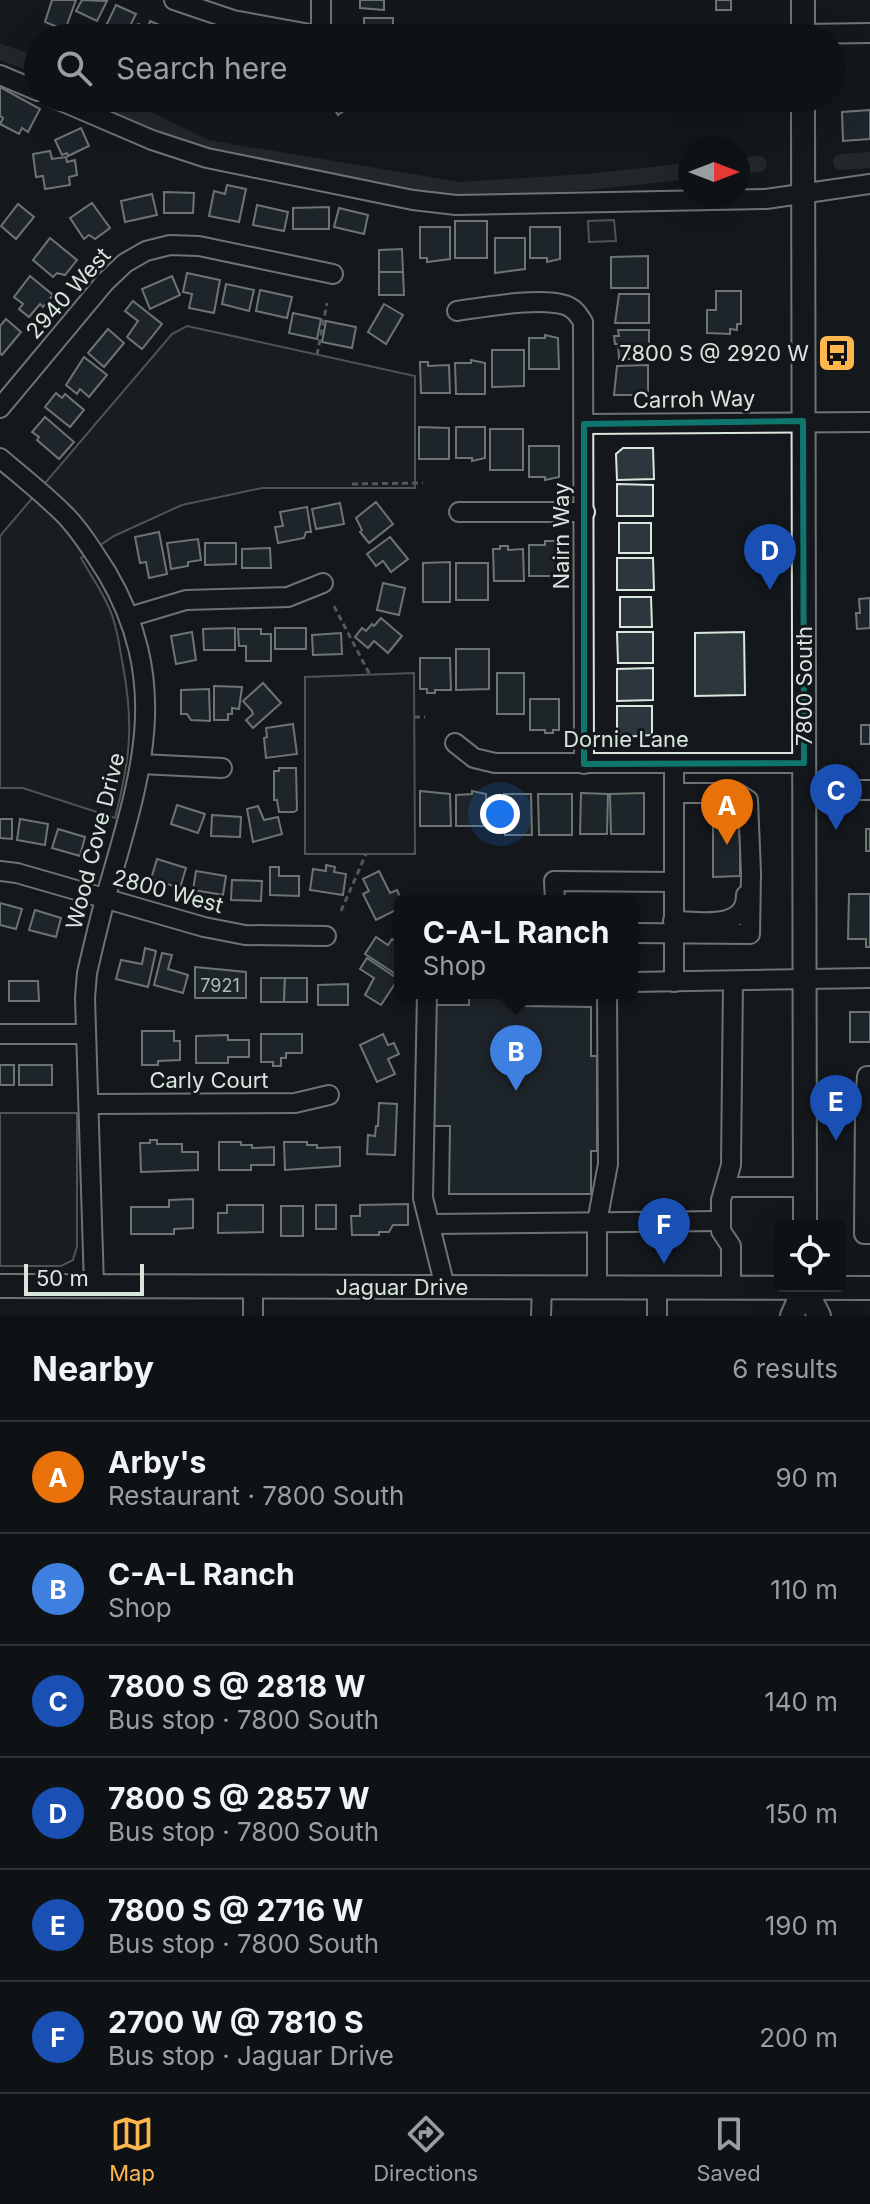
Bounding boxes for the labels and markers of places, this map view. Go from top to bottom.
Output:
bus stop icon: 7800 S @ 2920 W [816,332,858,374]
place label: 7800 S @ 2920 W [619,340,809,366]
pin: D [744,524,796,590]
pin: C [810,764,862,830]
pin: A [701,779,753,845]
pin: B [490,1025,542,1091]
pin: E [810,1075,862,1141]
pin: F [638,1198,690,1264]

